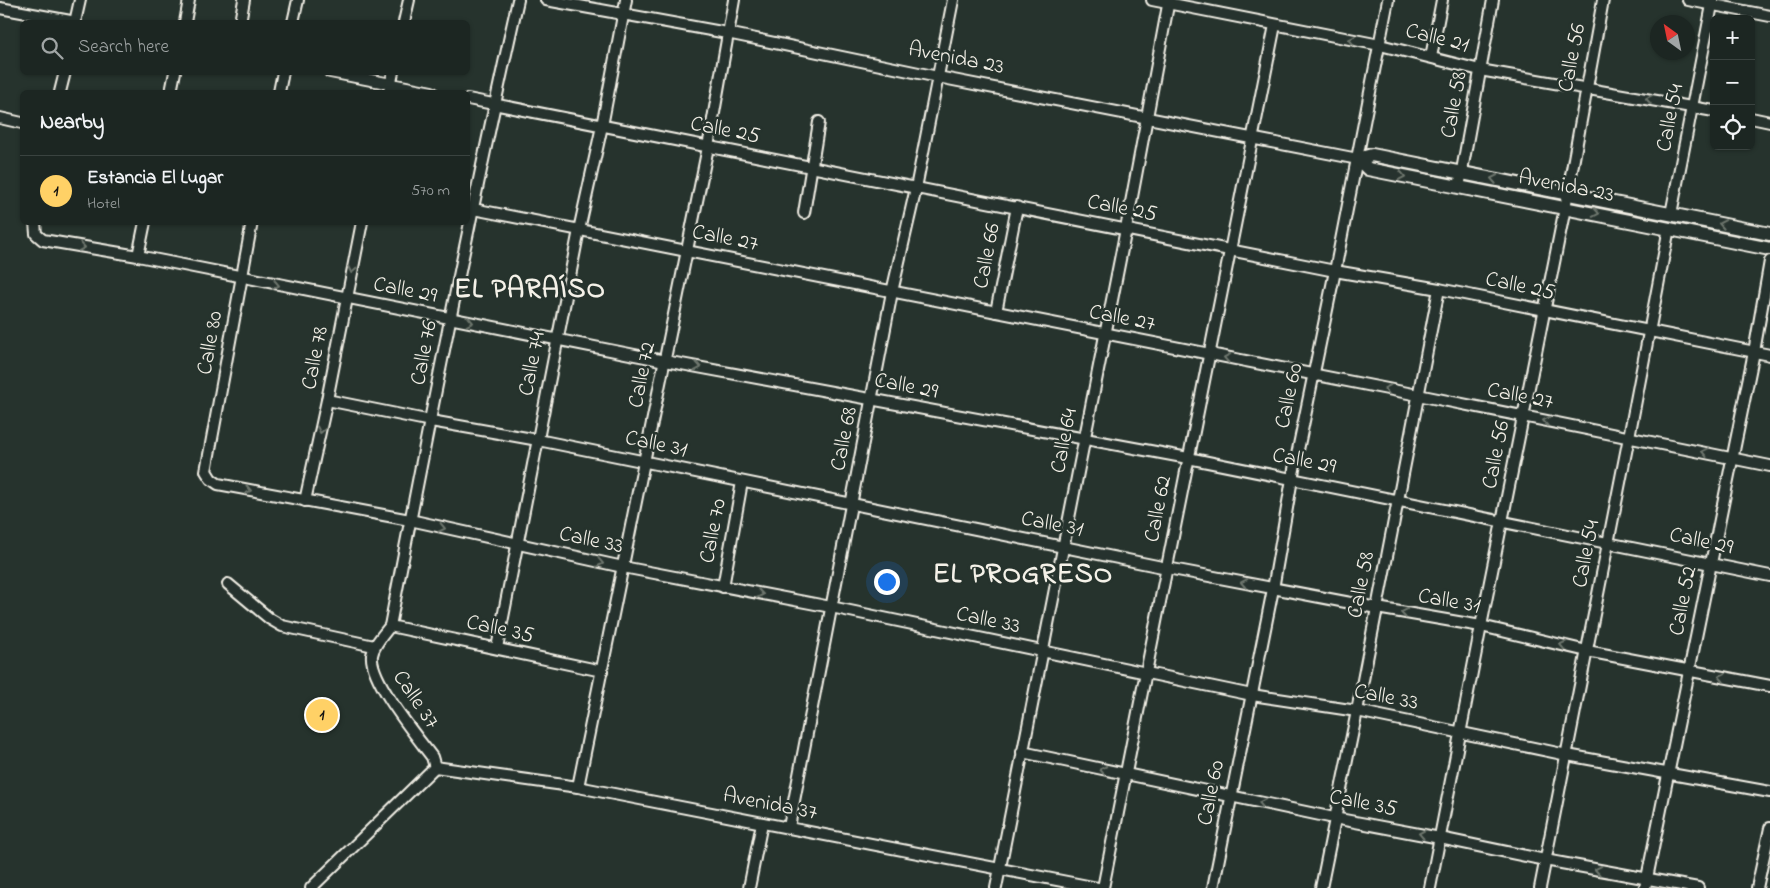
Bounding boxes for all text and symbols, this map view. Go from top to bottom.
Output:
north arrow [1650,15,1695,60]
map controls [1710,15,1755,150]
button: + [1710,15,1755,60]
street label: Calle 21 [1402,16,1472,62]
search box [20,20,470,75]
street label: Calle 56 [1551,21,1595,95]
icon: search [38,34,66,62]
text: Search here [78,34,169,61]
street label: Avenida 23 [905,34,1007,84]
one-way arrow [1348,35,1357,45]
button: − [1710,60,1755,105]
street label: Calle 58 [1433,69,1477,141]
street label: Calle 54 [1649,81,1693,155]
one-way arrow [1644,95,1653,105]
button: locate [1710,105,1755,150]
text: Nearby [40,108,104,138]
street label: Calle 25 [687,109,763,153]
street label: Avenida 23 [1515,162,1617,212]
text: Estancia El Lugar [87,165,223,192]
one-way arrow [1397,170,1406,180]
one-way arrow [1490,174,1499,185]
text: 1 [53,179,59,203]
text: 570 m [411,179,450,203]
street label: Calle 25 [1084,187,1160,231]
text: Hotel [87,192,120,216]
one-way arrow [1591,208,1600,218]
street label: Calle 27 [689,217,761,261]
street label: Calle 66 [966,220,1010,291]
one-way arrow [1718,220,1727,230]
one-way arrow [78,241,87,251]
street label: Calle 25 [1482,264,1558,310]
one-way arrow [347,266,358,275]
street label: Calle 29 [370,269,440,313]
district label: EL PARAÍSO [454,270,606,311]
one-way arrow [272,279,280,289]
street label: Calle 27 [1086,297,1158,341]
street label: Calle 80 [190,308,232,378]
one-way arrow [466,316,474,327]
street label: Calle 76 [403,318,447,388]
street label: Calle 78 [294,324,338,392]
street label: Calle 74 [511,329,555,399]
street label: Calle 72 [621,339,665,411]
one-way arrow [1223,353,1231,364]
street label: Calle 60 [1267,360,1313,432]
one-way arrow [694,361,702,372]
street label: Calle 29 [871,365,941,409]
street label: Calle 27 [1484,375,1556,419]
one-way arrow [1382,384,1391,394]
street label: Calle 68 [823,404,867,474]
street label: Calle 64 [1043,406,1087,476]
one-way arrow [1541,417,1550,427]
street label: Calle 56 [1475,418,1519,492]
street label: Calle 31 [622,423,690,467]
one-way arrow [316,425,327,434]
street label: Calle 29 [1269,440,1339,484]
one-way arrow [1701,448,1710,458]
street label: Calle 62 [1137,473,1181,545]
one-way arrow [243,484,252,494]
street label: Calle 70 [692,496,736,566]
street label: Calle 31 [1018,503,1086,547]
street label: Calle 54 [1565,517,1609,591]
street label: Calle 33 [556,519,626,563]
street label: Calle 29 [1666,520,1736,564]
one-way arrow [437,522,446,533]
street label: Calle 58 [1340,549,1384,621]
district label: EL PROGRESO [933,555,1113,596]
one-way arrow [596,557,605,567]
street label: Calle 52 [1662,563,1706,639]
your location [874,569,900,595]
one-way arrow [1239,579,1248,589]
street label: Calle 31 [1415,581,1483,623]
one-way arrow [755,588,764,598]
street label: Calle 33 [953,599,1023,643]
street label: Calle 35 [463,607,537,653]
one-way arrow [1399,608,1408,618]
one-way arrow [1558,640,1567,651]
street label: Calle 37 [384,664,446,736]
one-way arrow [1718,672,1727,683]
street label: Calle 33 [1351,676,1421,720]
pin: 1 [306,696,338,734]
street label: Calle 60 [1190,758,1234,828]
one-way arrow [1099,765,1108,776]
street label: Avenida 37 [720,780,820,830]
street label: Calle 35 [1326,782,1400,826]
one-way arrow [1258,798,1267,809]
one-way arrow [1417,830,1426,840]
one-way arrow [1594,865,1603,875]

